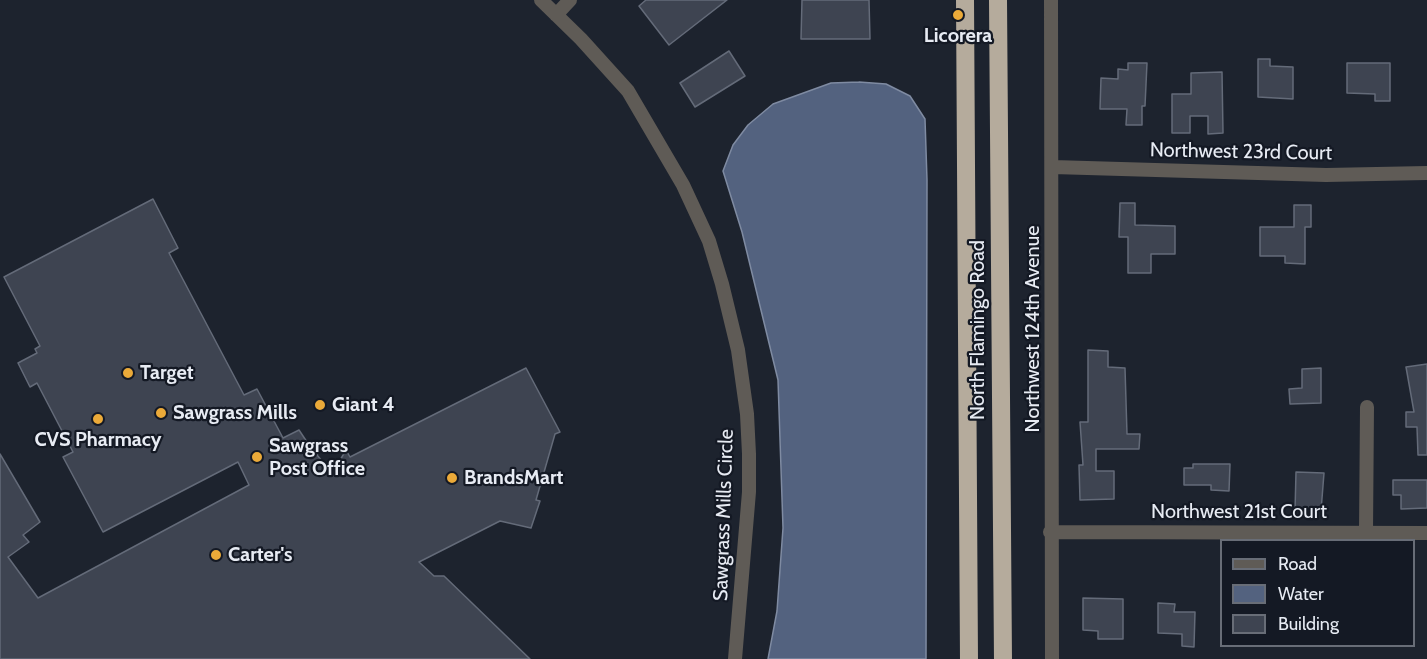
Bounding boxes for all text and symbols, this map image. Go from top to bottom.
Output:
marker: Licorera [951,8,965,22]
place label: Licorera [924,24,992,48]
street label: Northwest 23rd Court [1150,138,1332,166]
street label: Northwest 124th Avenue [1021,226,1045,432]
street label: North Flamingo Road [966,240,990,420]
place label: Target [140,361,194,385]
marker: Target [121,366,135,380]
place label: Giant 4 [332,393,395,417]
marker: Giant 4 [313,398,327,412]
place label: Sawgrass Mills [173,401,297,425]
marker: Sawgrass Mills [154,406,168,420]
marker: CVS Pharmacy [91,412,105,426]
place label: CVS Pharmacy [34,428,162,452]
street label: Sawgrass Mills Circle [709,429,739,601]
place label: Sawgrass Post Office [269,434,365,481]
marker: Sawgrass Post Office [250,450,264,464]
place label: BrandsMart [464,466,563,490]
marker: BrandsMart [445,471,459,485]
street label: Northwest 21st Court [1151,500,1327,524]
legend [1220,539,1415,647]
place label: Carter's [228,543,292,567]
marker: Carter's [209,548,223,562]
text: Road [1278,553,1317,575]
text: Water [1278,583,1324,605]
text: Building [1278,613,1339,635]

